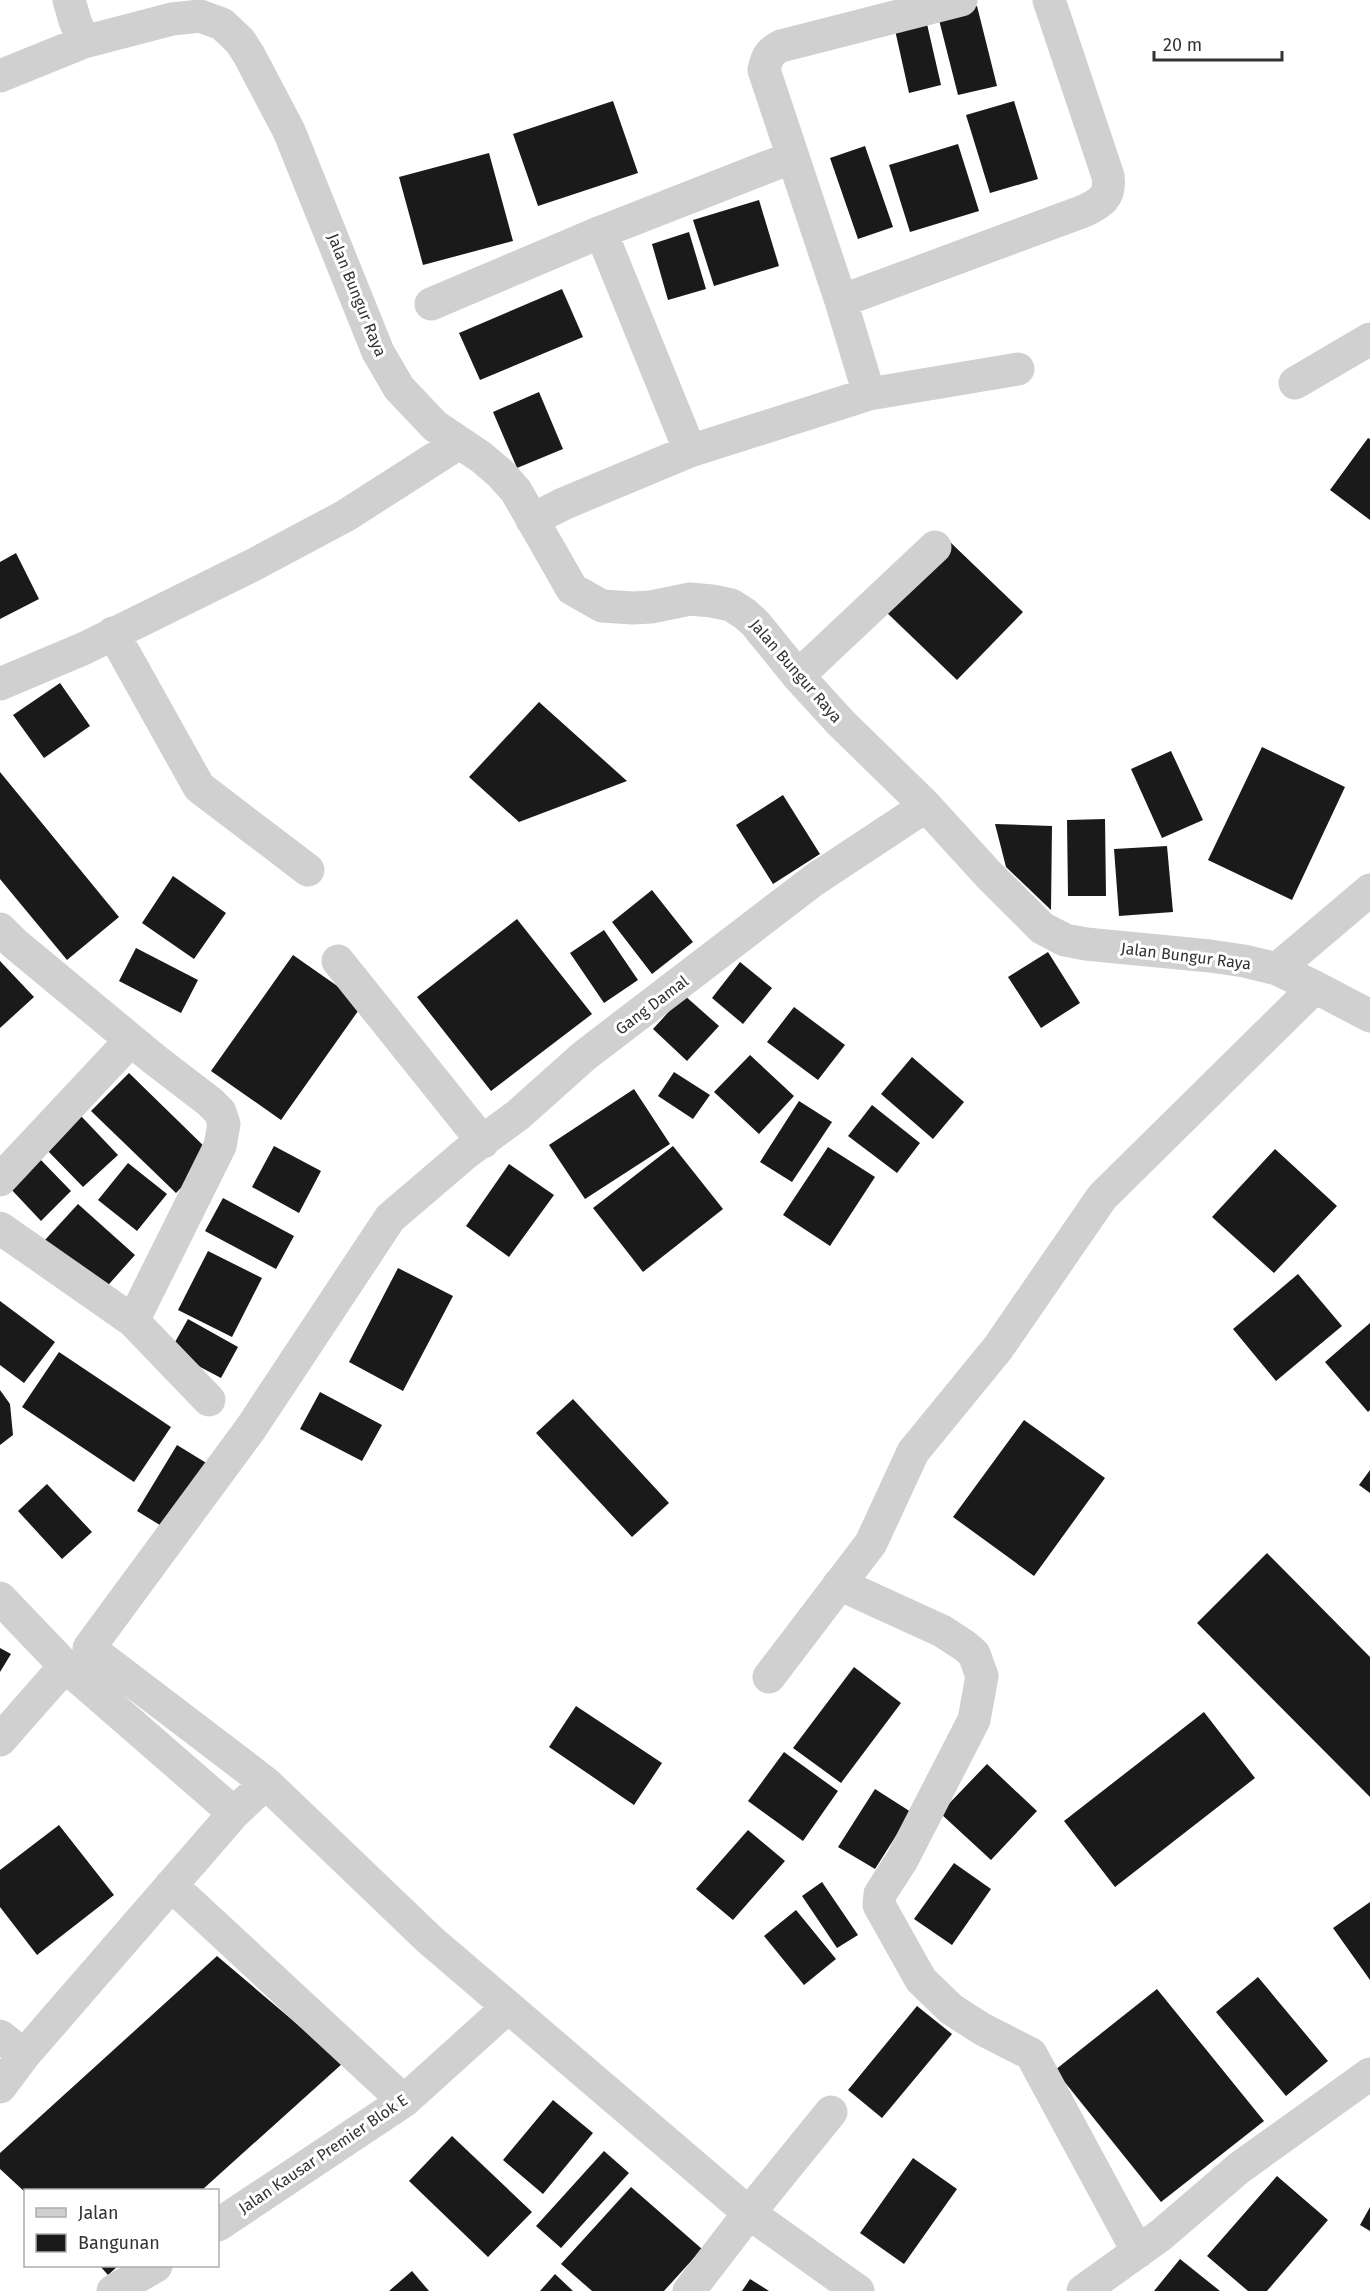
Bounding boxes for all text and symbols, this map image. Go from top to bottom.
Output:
scale bar [1154,24,1282,62]
text: 20 m [1163,34,1202,56]
street label: Jalan Bungur Raya [324,231,390,359]
street label: Jalan Bungur Raya [746,615,846,727]
street label: Jalan Bungur Raya [1120,939,1252,973]
street label: Gang Damal [612,971,693,1039]
street label: Jalan Kausar Premier Blok E [235,2090,411,2218]
legend [24,2189,219,2267]
text: Jalan [78,2202,119,2224]
text: Bangunan [78,2232,160,2254]

